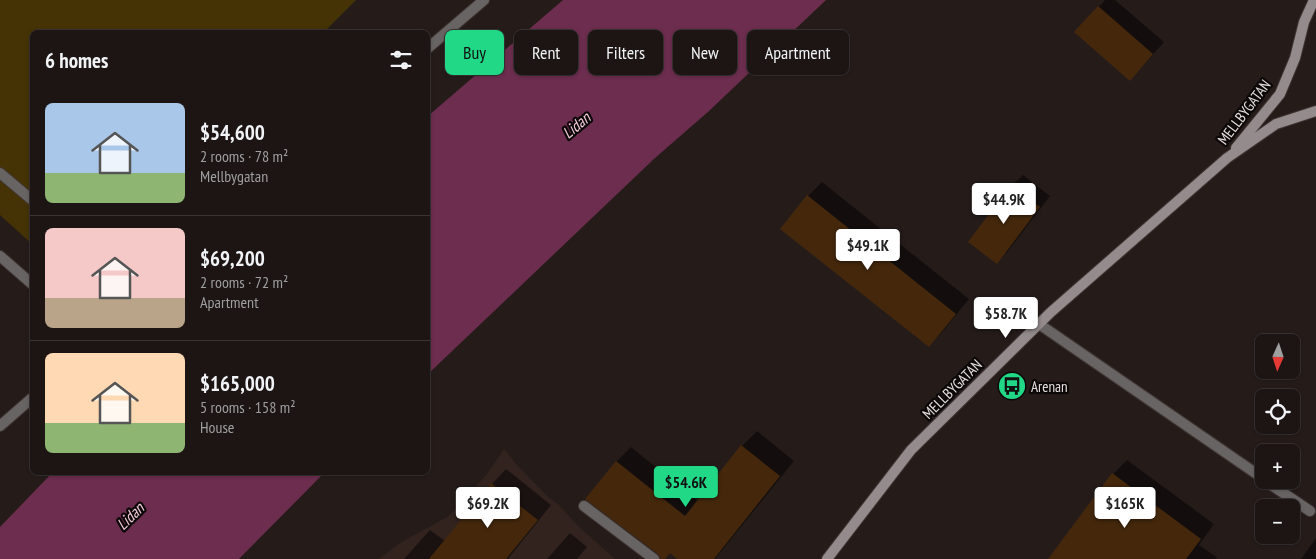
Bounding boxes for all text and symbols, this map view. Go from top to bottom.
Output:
chip: Buy [445,30,504,75]
chip: Rent [514,30,578,75]
chip: Filters [588,30,663,75]
chip: New [673,30,737,75]
chip: Apartment [747,30,849,75]
icon: filters [387,46,415,74]
text: 6 homes [45,47,108,74]
street label: MELLBYGATAN [1213,76,1275,148]
water label: Lidan [558,107,595,142]
text: $54,600 [200,119,265,146]
icon: home [85,123,145,183]
text: 2 rooms · 78 m² [200,146,288,166]
text: Mellbygatan [200,166,268,186]
pin: $44.9K [963,182,1045,225]
text: $44.9K [983,189,1025,209]
pin: $49.1K [827,228,909,271]
text: $49.1K [847,235,889,255]
text: $69,200 [200,245,265,272]
icon: home [85,248,145,308]
text: 2 rooms · 72 m² [200,272,288,292]
text: Apartment [200,292,259,312]
pin: $58.7K [965,296,1047,339]
text: $58.7K [985,303,1027,323]
north arrow [1255,334,1300,379]
map controls [1255,334,1300,544]
street label: MELLBYGATAN [918,355,986,423]
text: $165,000 [200,370,275,397]
bus stop icon: Arenan [997,371,1027,401]
icon: home [85,373,145,433]
place label: Arenan [1031,377,1068,396]
button: locate [1255,389,1300,434]
text: 5 rooms · 158 m² [200,397,296,417]
text: House [200,417,234,437]
button: + [1255,444,1300,489]
pin: $54.6K [645,466,727,508]
text: $54.6K [665,472,707,492]
pin: $69.2K [447,486,529,529]
pin: $165K [1090,486,1160,529]
text: $69.2K [467,493,509,513]
text: $165K [1106,493,1144,513]
water label: Lidan [112,498,149,534]
button: − [1255,499,1300,544]

